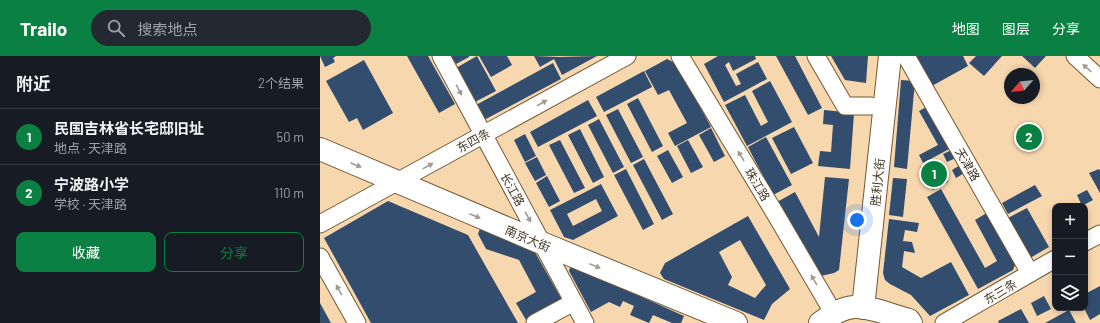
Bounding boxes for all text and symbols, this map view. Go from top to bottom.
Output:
search box [91,10,371,46]
text: Trailo [20,17,67,40]
icon: search [105,17,127,39]
text: 搜索地点 [137,20,197,38]
text: 地图 [952,20,980,37]
text: 图层 [1002,20,1030,37]
text: 分享 [1052,20,1080,37]
one-way arrow [1082,63,1093,72]
north arrow [1004,68,1040,104]
text: 附近 [16,73,50,93]
text: 2个结果 [258,75,304,91]
one-way arrow [456,85,463,96]
one-way arrow [536,99,548,106]
text: 民国吉林省长宅邸旧址 [54,119,204,137]
pin: 2 [1016,122,1042,152]
street label: 东四条 [454,125,492,155]
text: 1 [27,129,31,145]
text: 50 m [277,129,304,145]
text: 地点 · 天津路 [54,140,127,156]
street label: 天津路 [953,145,983,183]
one-way arrow [737,150,744,162]
street label: 胜利大街 [868,157,886,207]
pin: 1 [921,159,947,189]
one-way arrow [350,162,362,168]
one-way arrow [422,162,434,169]
street label: 珠江路 [743,165,773,203]
street label: 长江路 [498,170,528,208]
text: 宁波路小学 [54,175,129,193]
text: 2 [25,185,33,201]
text: 110 m [274,185,304,201]
text: 学校 · 天津路 [54,196,127,212]
map controls [1052,203,1088,311]
button: + [1052,203,1088,239]
your location [847,210,867,230]
one-way arrow [525,211,532,223]
one-way arrow [470,213,482,219]
street label: 南京大街 [503,222,553,254]
button: 收藏 [16,232,156,272]
button: 分享 [164,232,304,272]
button: − [1052,239,1088,275]
one-way arrow [590,263,602,269]
one-way arrow [811,274,818,286]
button: layers [1052,275,1088,311]
street label: 东三条 [981,276,1019,306]
one-way arrow [335,284,342,296]

